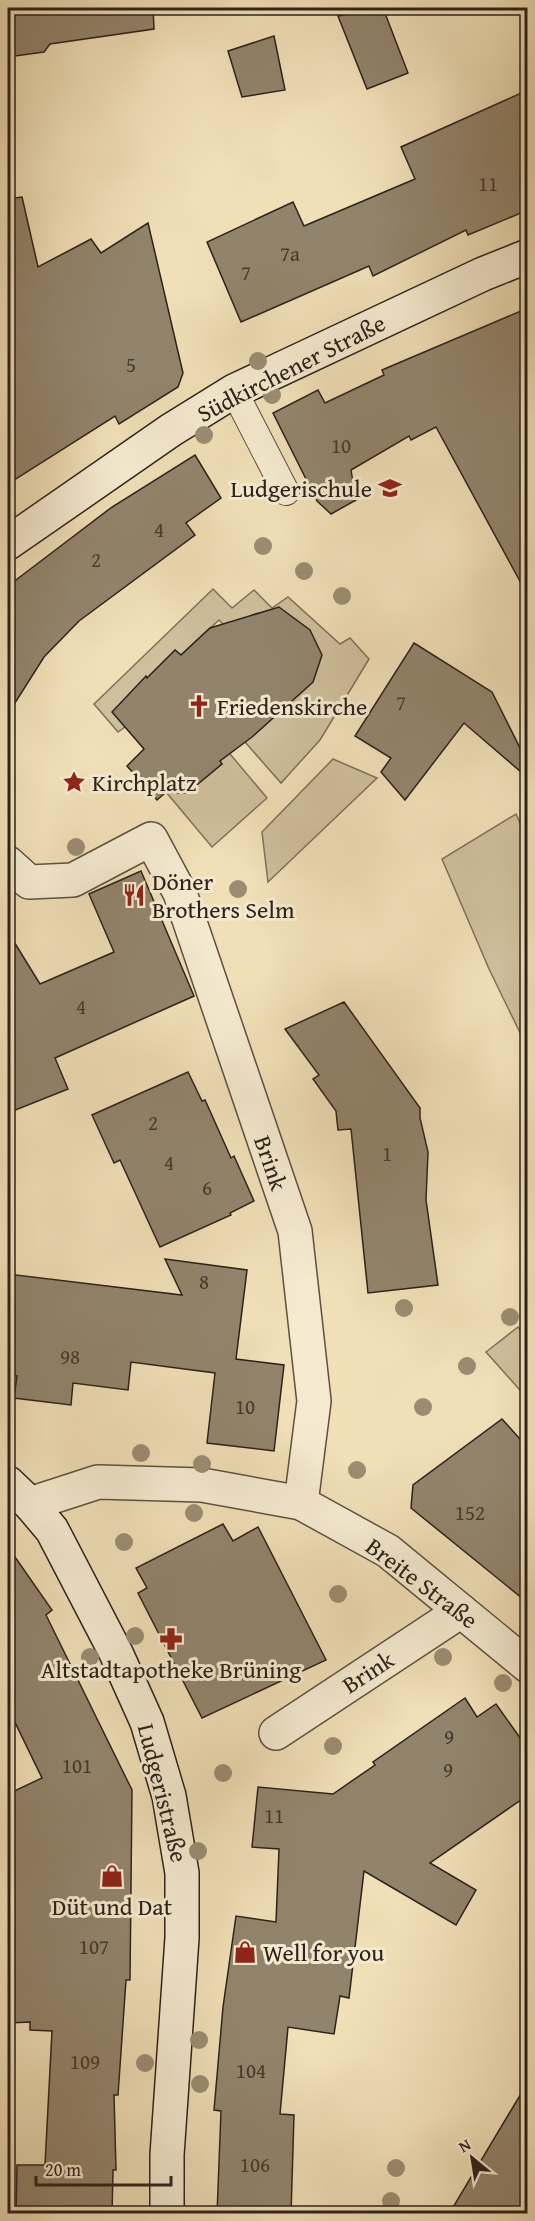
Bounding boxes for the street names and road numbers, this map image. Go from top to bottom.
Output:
street label: Südkirchener Straße [191,305,391,431]
street label: Brink [245,1131,297,1196]
street label: Breite Straße [358,1529,486,1637]
street label: Brink [335,1642,402,1702]
street label: Ludgeristraße [129,1720,197,1866]

